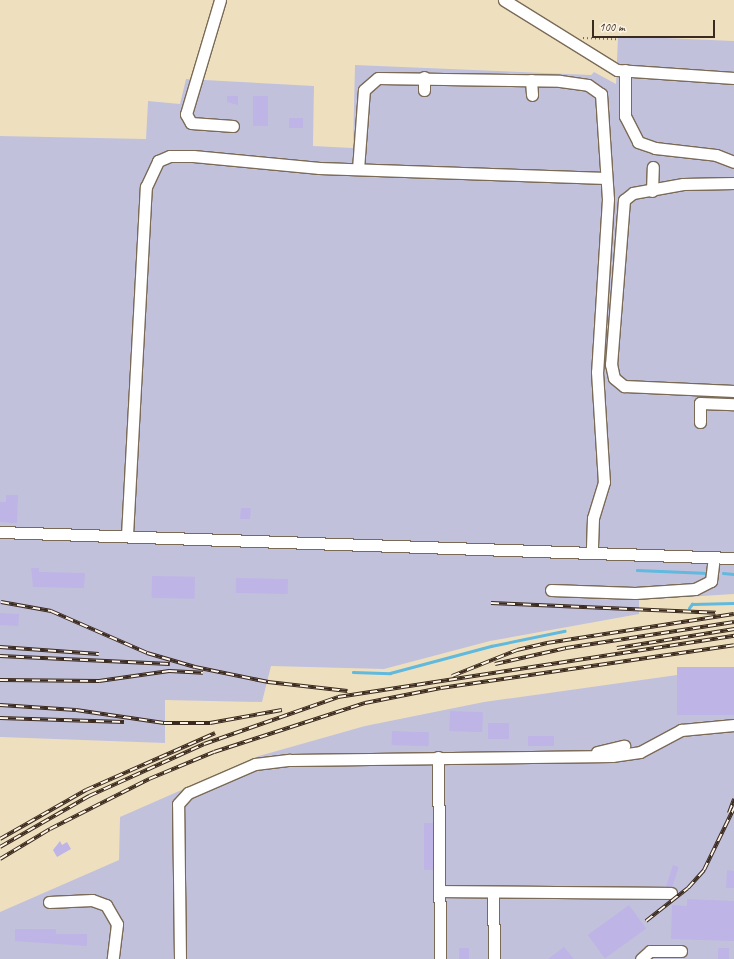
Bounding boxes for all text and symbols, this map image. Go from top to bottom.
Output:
scale bar [594,12,717,38]
text: 100 m [599,19,625,35]

